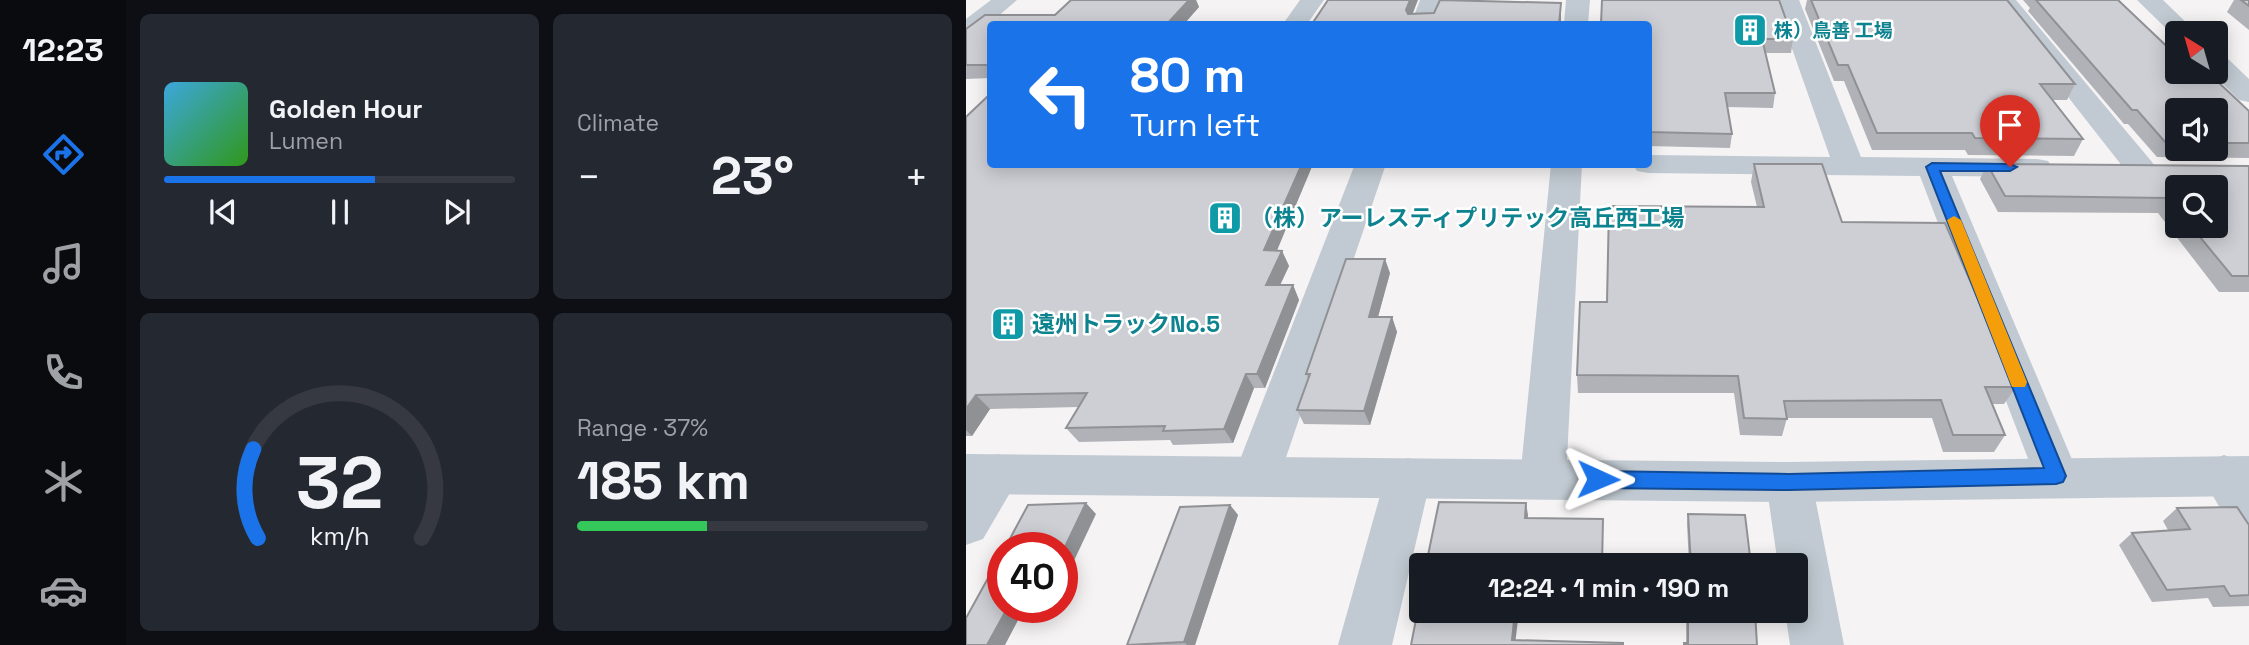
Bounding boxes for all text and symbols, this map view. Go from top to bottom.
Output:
building icon: 株）鳥善 工場 [1731,11,1769,49]
place label: 株）鳥善 工場 [1774,18,1893,43]
north arrow [2165,21,2228,84]
map controls [2165,21,2228,238]
text: 12:23 [22,30,104,70]
text: 80 m [1130,44,1245,106]
icon: left [1015,49,1106,140]
text: Golden Hour [269,92,423,126]
pin [1980,95,2040,167]
button: sound [2165,98,2228,161]
text: Turn left [1130,105,1260,145]
icon: arrive [1991,106,2029,144]
text: Climate [577,108,659,138]
text: Lumen [269,126,343,156]
icon: directions [39,130,88,179]
text: 23° [711,143,794,209]
text: − [577,153,601,201]
text: + [904,153,928,201]
button: search [2165,175,2228,238]
icon: previous [204,193,242,231]
icon: pause [321,193,359,231]
icon: next [438,193,476,231]
building icon: （株）アーレスティプリテック高丘西工場 [1206,199,1244,237]
place label: （株）アーレスティプリテック高丘西工場 [1250,203,1684,233]
icon: music [39,239,88,288]
building icon: 遠州トラックNo.5 [989,305,1027,343]
place label: 遠州トラックNo.5 [1032,309,1220,339]
icon: phone [39,348,88,397]
text: Range · 37% [577,413,708,443]
text: 32 [296,436,383,529]
position arrow [1561,442,1635,516]
text: 185 km [577,448,750,514]
icon: climate [39,457,88,506]
text: km/h [310,520,369,552]
speed limit sign: 40 [987,532,1078,623]
icon: car [39,566,88,615]
text: 12:24 · 1 min · 190 m [1488,571,1729,605]

